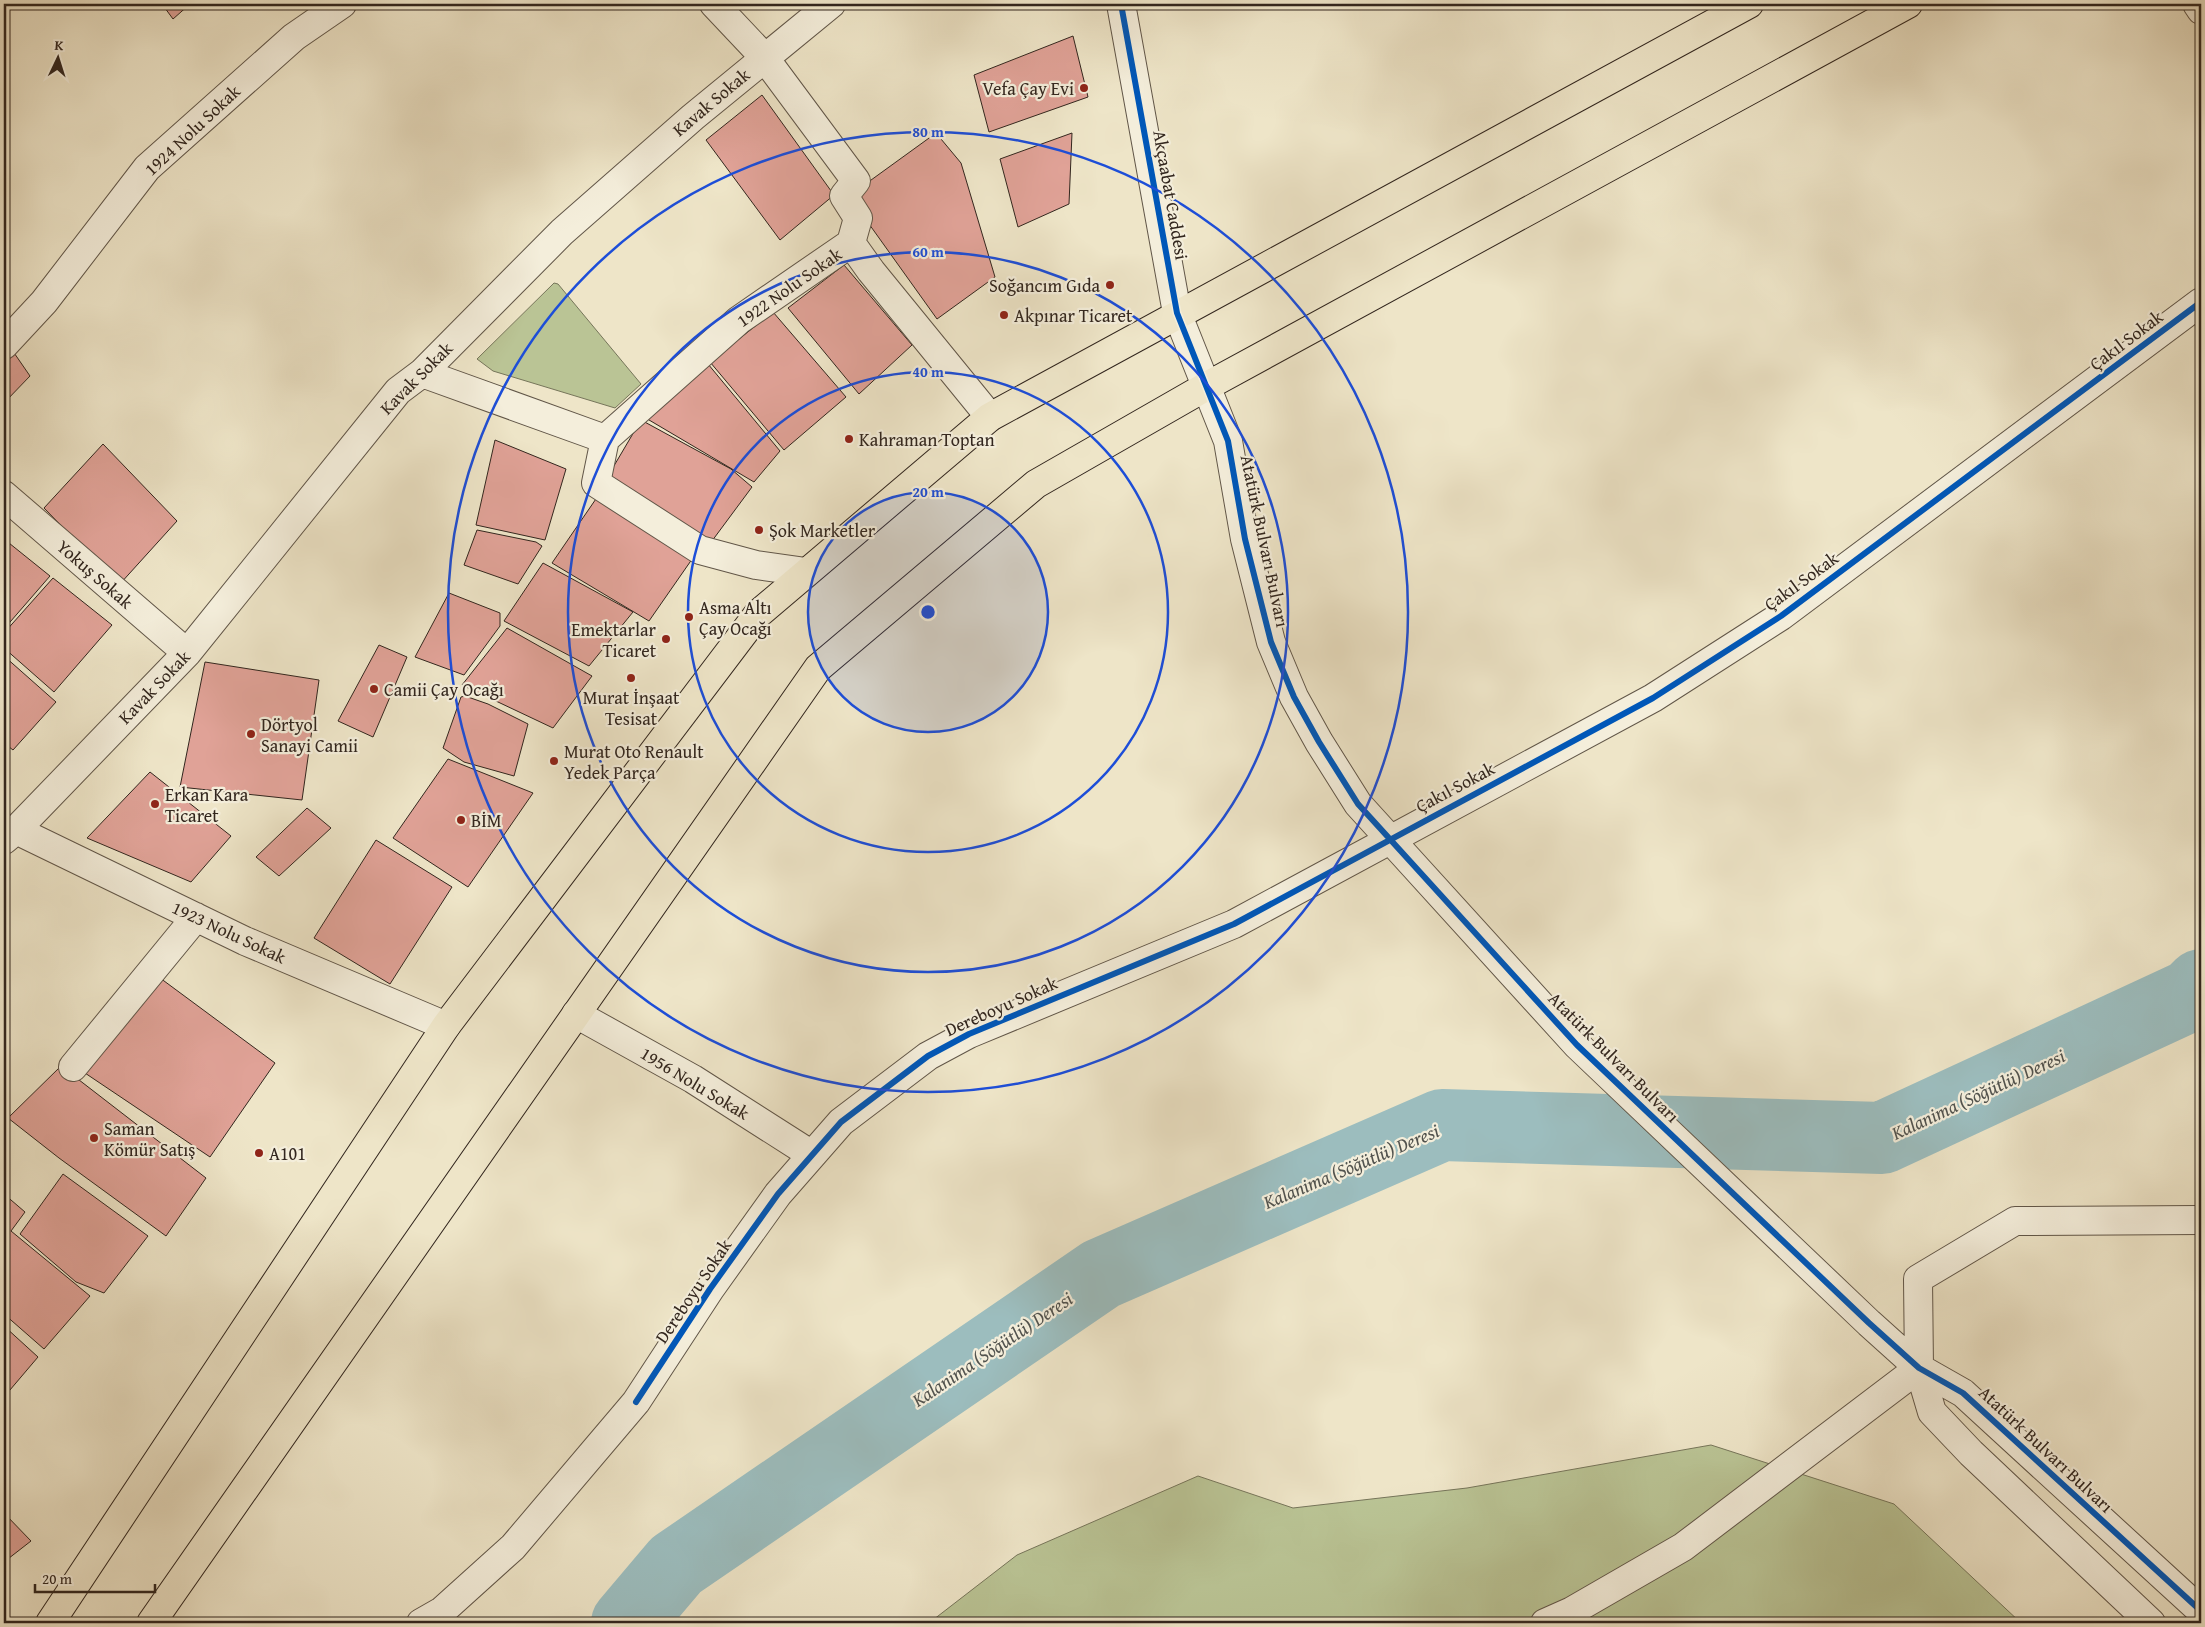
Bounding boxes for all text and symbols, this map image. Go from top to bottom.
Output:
north arrow [32,32,82,82]
text: K [54,35,64,55]
street label: Kavak Sokak [666,61,756,143]
place label: Vefa Çay Evi [982,75,1074,102]
street label: 1924 Nolu Sokak [138,78,247,182]
marker: Vefa Çay Evi [1078,82,1090,94]
text: 80 m [912,121,944,142]
street label: Akçaabat Caddesi [1146,128,1196,262]
street label: 1922 Nolu Sokak [731,240,848,333]
text: 60 m [912,241,944,262]
place label: Soğancım Gıda [989,272,1100,299]
marker: Soğancım Gıda [1104,279,1116,291]
place label: Akpınar Ticaret [1014,302,1133,329]
street label: Çakıl Sokak [2083,303,2169,377]
marker: Akpınar Ticaret [998,309,1010,321]
street label: Kavak Sokak [373,335,459,421]
text: 40 m [912,361,944,382]
place label: Kahraman Toptan [859,426,995,453]
marker: Kahraman Toptan [843,433,855,445]
street label: Atatürk Bulvarı Bulvarı [1234,452,1296,630]
text: 20 m [912,481,944,502]
place label: Şok Marketler [769,517,876,544]
marker: Şok Marketler [753,524,765,536]
street label: Yokuş Sokak [51,533,140,615]
street label: Çakıl Sokak [1758,544,1845,617]
place label: Asma Altı Çay Ocağı [699,594,772,642]
centre of rings [919,603,937,621]
marker: Asma Altı Çay Ocağı [683,611,695,623]
place label: Emektarlar Ticaret [571,616,657,664]
marker: Emektarlar Ticaret [660,633,672,645]
street label: Kavak Sokak [112,643,197,730]
marker: Murat İnşaat Tesisat [625,672,637,684]
place label: Camii Çay Ocağı [384,676,504,703]
marker: Camii Çay Ocağı [368,683,380,695]
place label: Murat İnşaat Tesisat [583,684,680,732]
place label: Dörtyol Sanayi Camii [261,711,358,759]
marker: Dörtyol Sanayi Camii [245,728,257,740]
place label: Murat Oto Renault Yedek Parça [564,738,704,786]
street label: Çakıl Sokak [1411,754,1500,819]
marker: Murat Oto Renault Yedek Parça [548,755,560,767]
place label: Erkan Kara Ticaret [165,781,249,829]
marker: Erkan Kara Ticaret [149,798,161,810]
place label: BİM [471,807,502,834]
marker: BİM [455,814,467,826]
street label: 1923 Nolu Sokak [168,894,291,971]
street label: Dereboyu Sokak [940,969,1062,1043]
street label: Atatürk Bulvarı Bulvarı [1542,985,1686,1129]
street label: 1956 Nolu Sokak [635,1040,755,1127]
water label: Kalanima (Söğütlü) Deresi [1886,1041,2070,1147]
place label: Saman Kömür Satış [104,1115,196,1163]
water label: Kalanima (Söğütlü) Deresi [1258,1116,1443,1216]
marker: Saman Kömür Satış [88,1132,100,1144]
place label: A101 [269,1140,306,1167]
marker: A101 [253,1147,265,1159]
street label: Dereboyu Sokak [648,1233,738,1349]
water label: Kalanima (Söğütlü) Deresi [905,1285,1078,1414]
street label: Atatürk Bulvarı Bulvarı [1973,1379,2119,1519]
scale bar [35,1562,155,1594]
text: 20 m [42,1568,73,1589]

